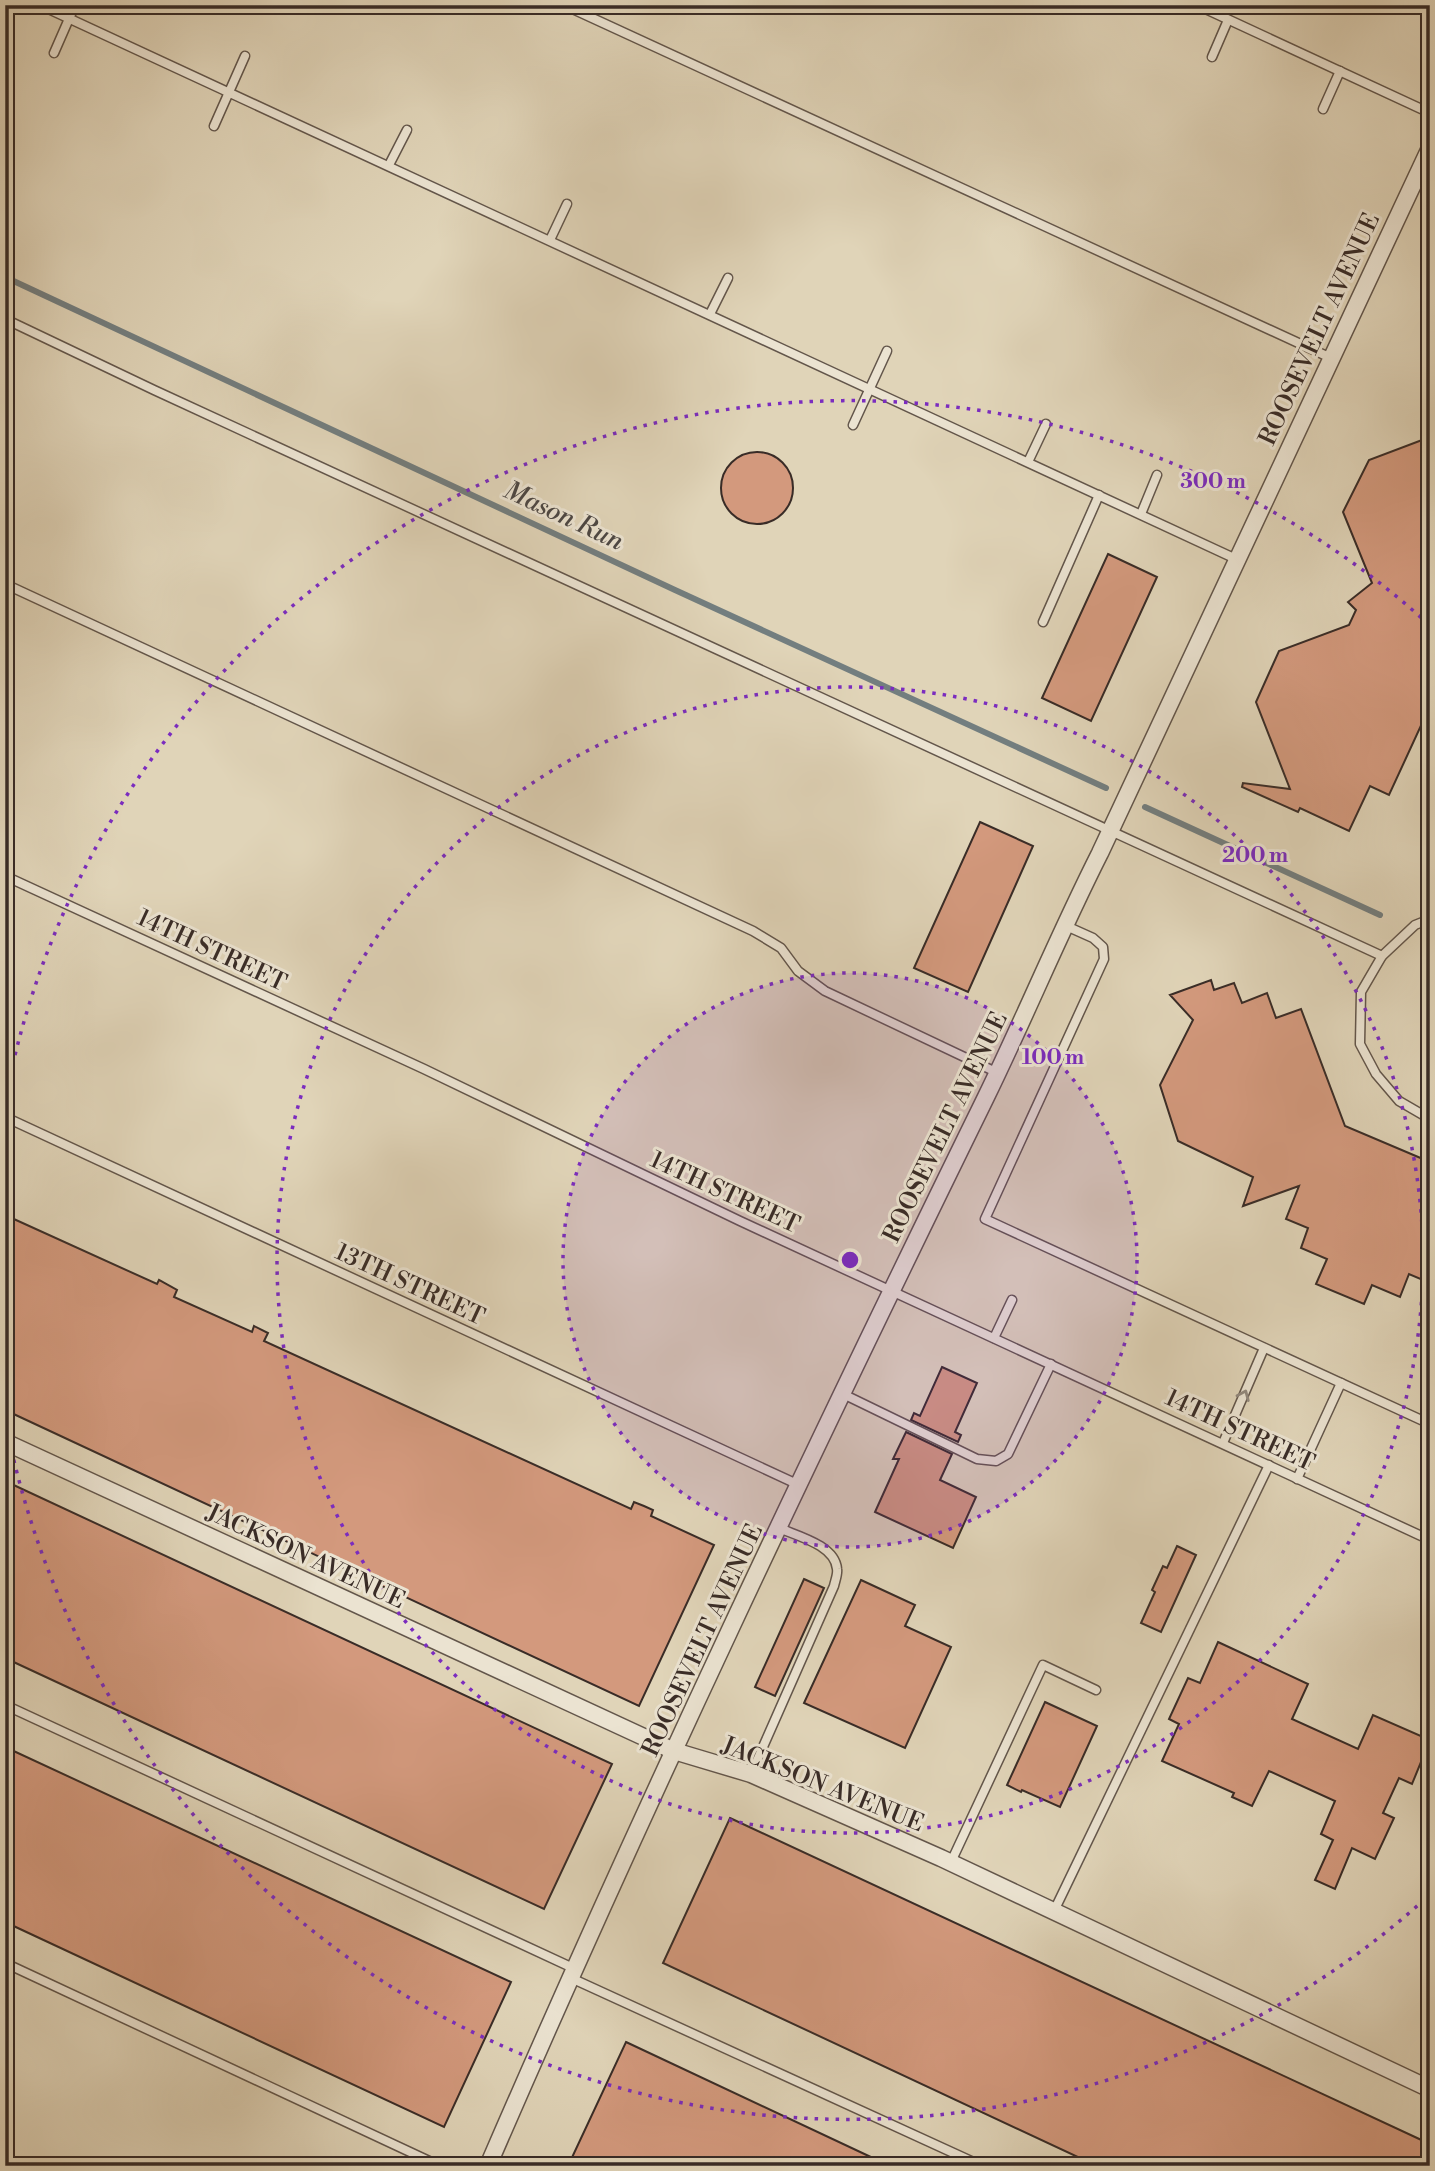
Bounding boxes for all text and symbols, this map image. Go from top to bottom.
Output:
street label: ROOSEVELT AVENUE [1253,208,1387,450]
text: 300 m [1180,469,1246,495]
water label: Mason Run [499,474,629,558]
text: 200 m [1222,843,1288,869]
street label: 14TH STREET [132,903,291,999]
street label: ROOSEVELT AVENUE [877,1007,1015,1248]
text: 100 m [1022,1045,1084,1071]
street label: 14TH STREET [645,1145,804,1241]
street label: 13TH STREET [330,1237,489,1333]
centre of rings [838,1248,862,1272]
street label: 14TH STREET [1160,1383,1319,1479]
one-way arrow [1236,1390,1250,1403]
street label: JACKSON AVENUE [201,1497,409,1616]
street label: ROOSEVELT AVENUE [636,1519,770,1761]
street label: JACKSON AVENUE [716,1730,928,1839]

